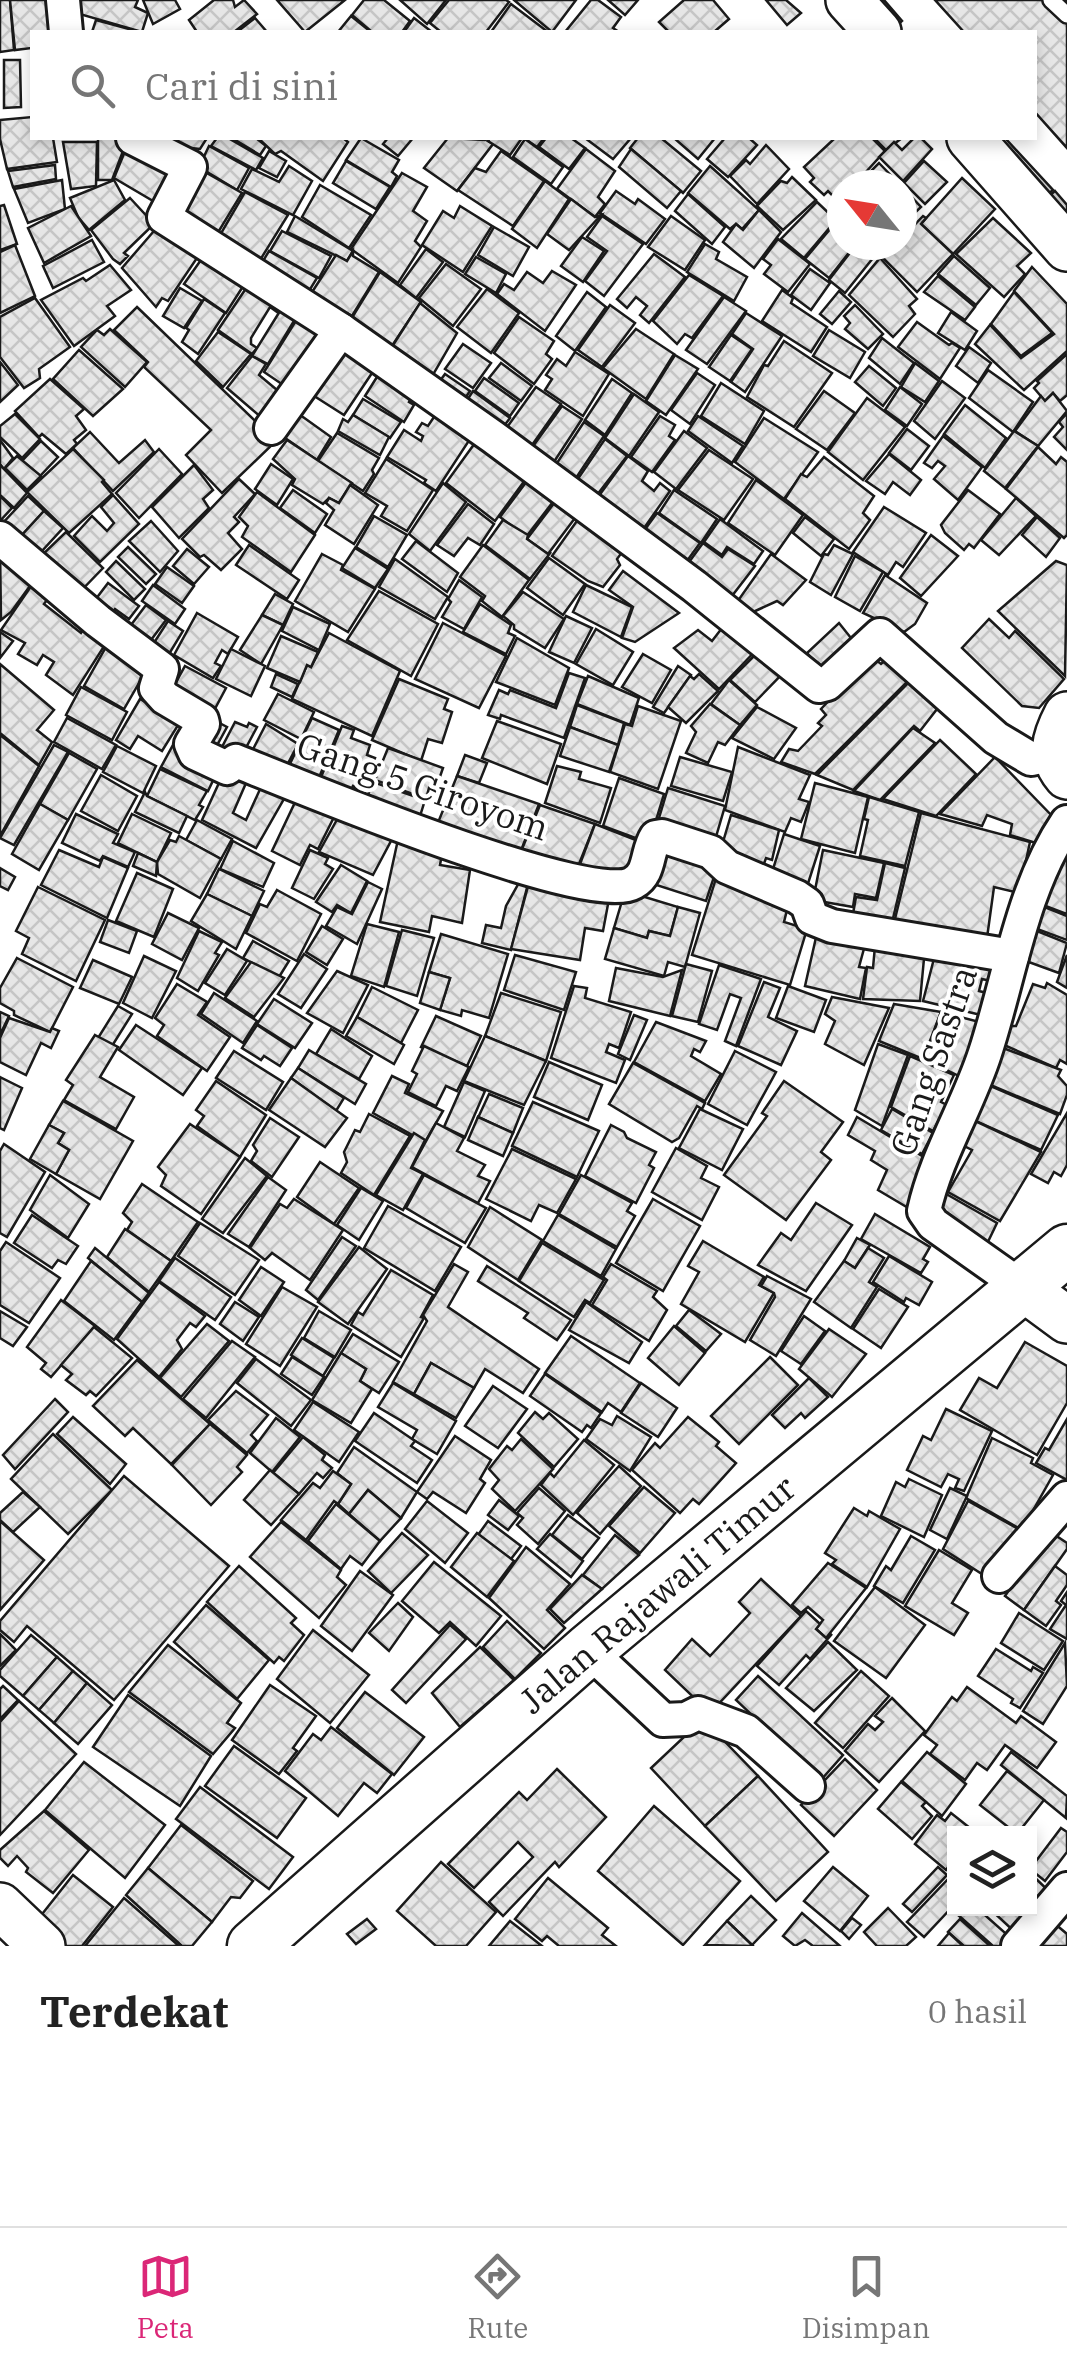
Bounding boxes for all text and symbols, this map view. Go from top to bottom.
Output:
search box [30,30,1037,140]
icon: search [65,58,120,113]
text: Cari di sini [145,61,338,110]
north arrow [827,170,917,260]
street label: Gang 5 Ciroyom [291,721,555,851]
street label: Gang Sastra [879,960,987,1162]
street label: Jalan Rajawali Timur [509,1465,805,1723]
map controls [947,1826,1037,1916]
button: layers [947,1826,1037,1916]
text: Terdekat [40,1984,229,2039]
text: 0 hasil [928,1990,1027,2032]
tab: Peta [137,2249,194,2346]
tab: Rute [467,2249,528,2346]
tab: Disimpan [802,2249,930,2346]

